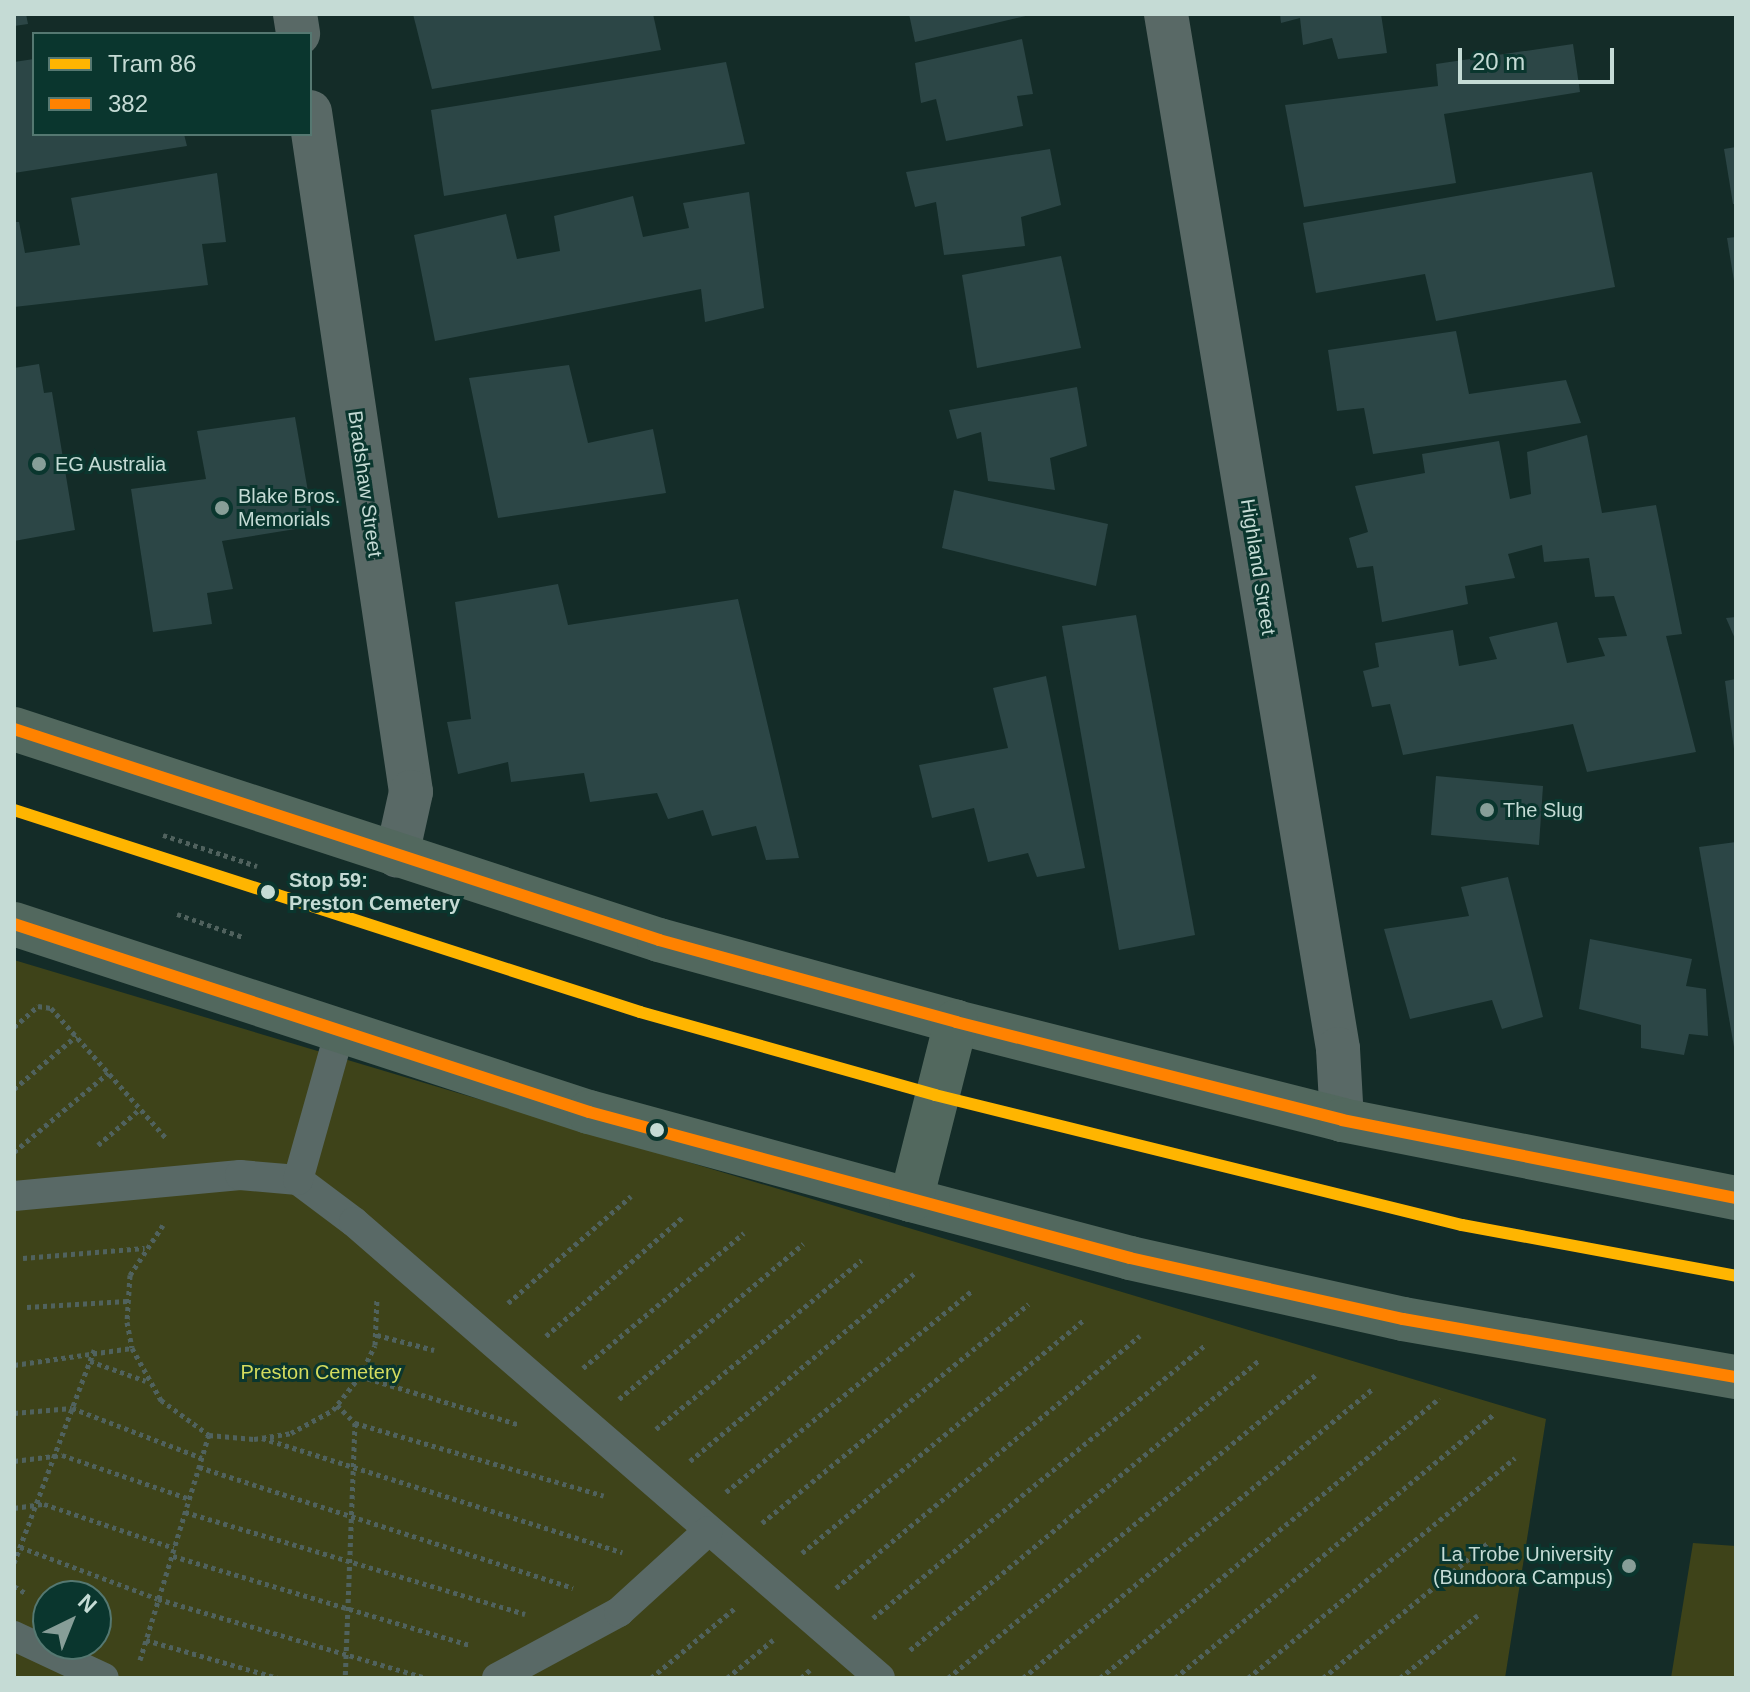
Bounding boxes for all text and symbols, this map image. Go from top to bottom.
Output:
legend [32,32,312,136]
scale bar [1462,32,1618,82]
text: 20 m [1472,48,1525,75]
text: Tram 86 [108,50,196,77]
text: 382 [108,90,148,117]
street label: Bradshaw Street [343,409,387,559]
place label: EG Australia [55,452,167,476]
marker: EG Australia [30,455,48,473]
place label: Blake Bros. Memorials [238,484,340,531]
street label: Highland Street [1235,497,1281,637]
marker: Blake Bros. Memorials [213,499,231,517]
place label: The Slug [1503,798,1583,822]
marker: The Slug [1478,801,1496,819]
place label: Stop 59: Preston Cemetery [289,868,460,915]
marker: Stop 59: Preston Cemetery [254,878,282,906]
unlabelled marker [649,1122,665,1138]
park label: Preston Cemetery [240,1360,402,1384]
place label: La Trobe University (Bundoora Campus) [1433,1542,1613,1589]
marker: La Trobe University (Bundoora Campus) [1620,1557,1638,1575]
north arrow [32,1580,112,1660]
text: N [73,1589,102,1618]

